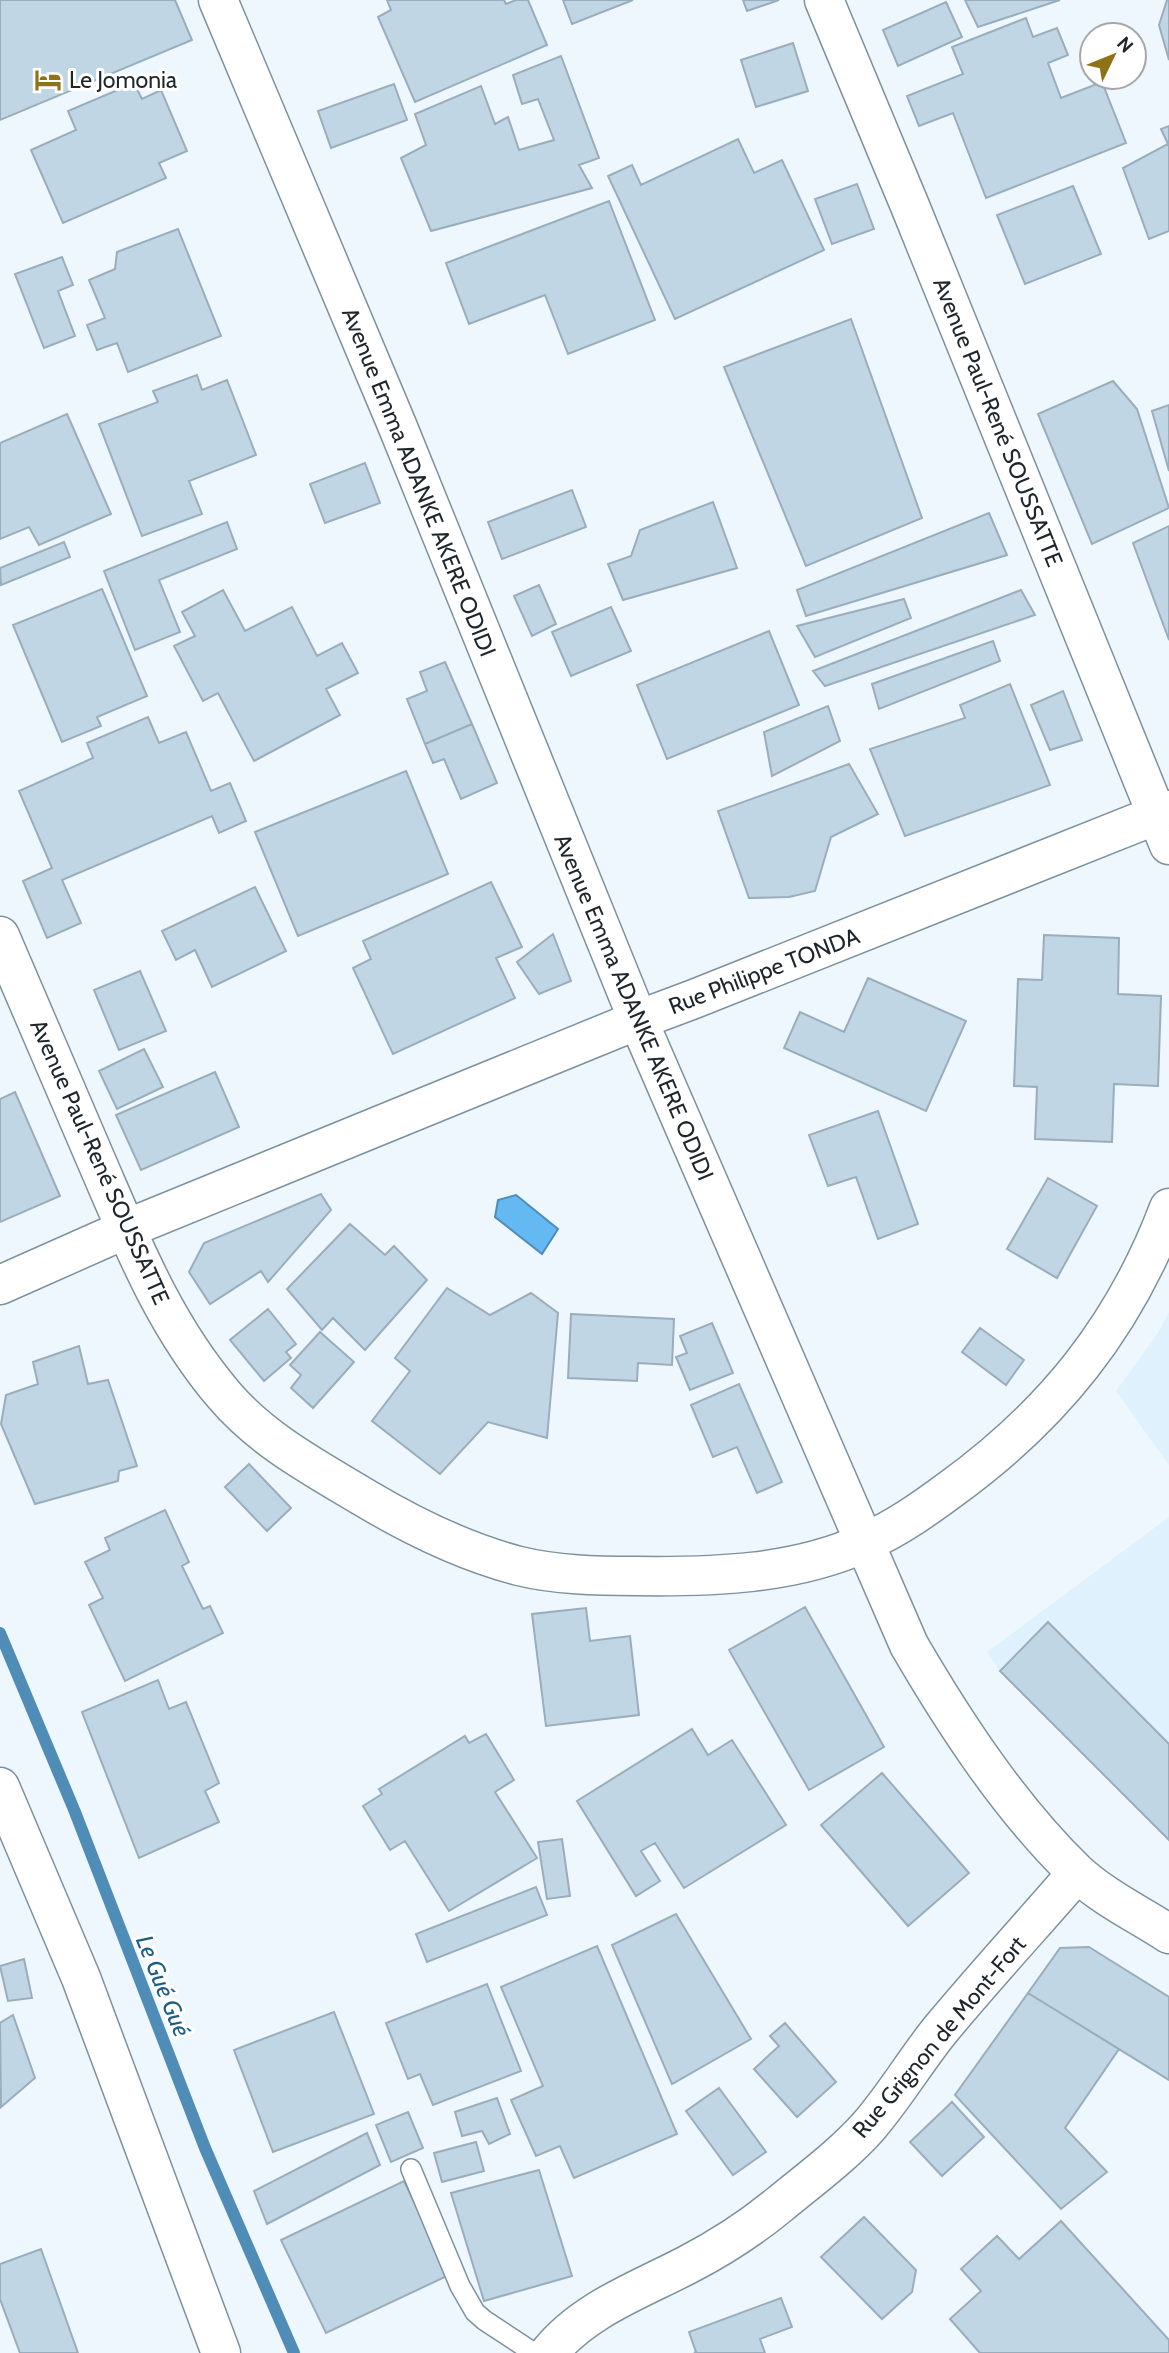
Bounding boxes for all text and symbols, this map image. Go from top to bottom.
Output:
north arrow [1078,21,1148,91]
text: N [1112,32,1138,58]
hotel icon: Le Jomonia [33,65,63,95]
place label: Le Jomonia [69,66,177,94]
street label: Avenue Paul-René SOUSSATTE [927,273,1069,571]
street label: Avenue Emma ADANKE AKERE ODIDI [336,304,502,660]
street label: Avenue Emma ADANKE AKERE ODIDI [548,830,720,1184]
street label: Rue Philippe TONDA [665,922,863,1020]
street label: Avenue Paul-René SOUSSATTE [24,1015,176,1309]
street label: Rue Grignon de Mont-Fort [846,1930,1032,2144]
water label: Le Gué Gué [130,1931,197,2041]

